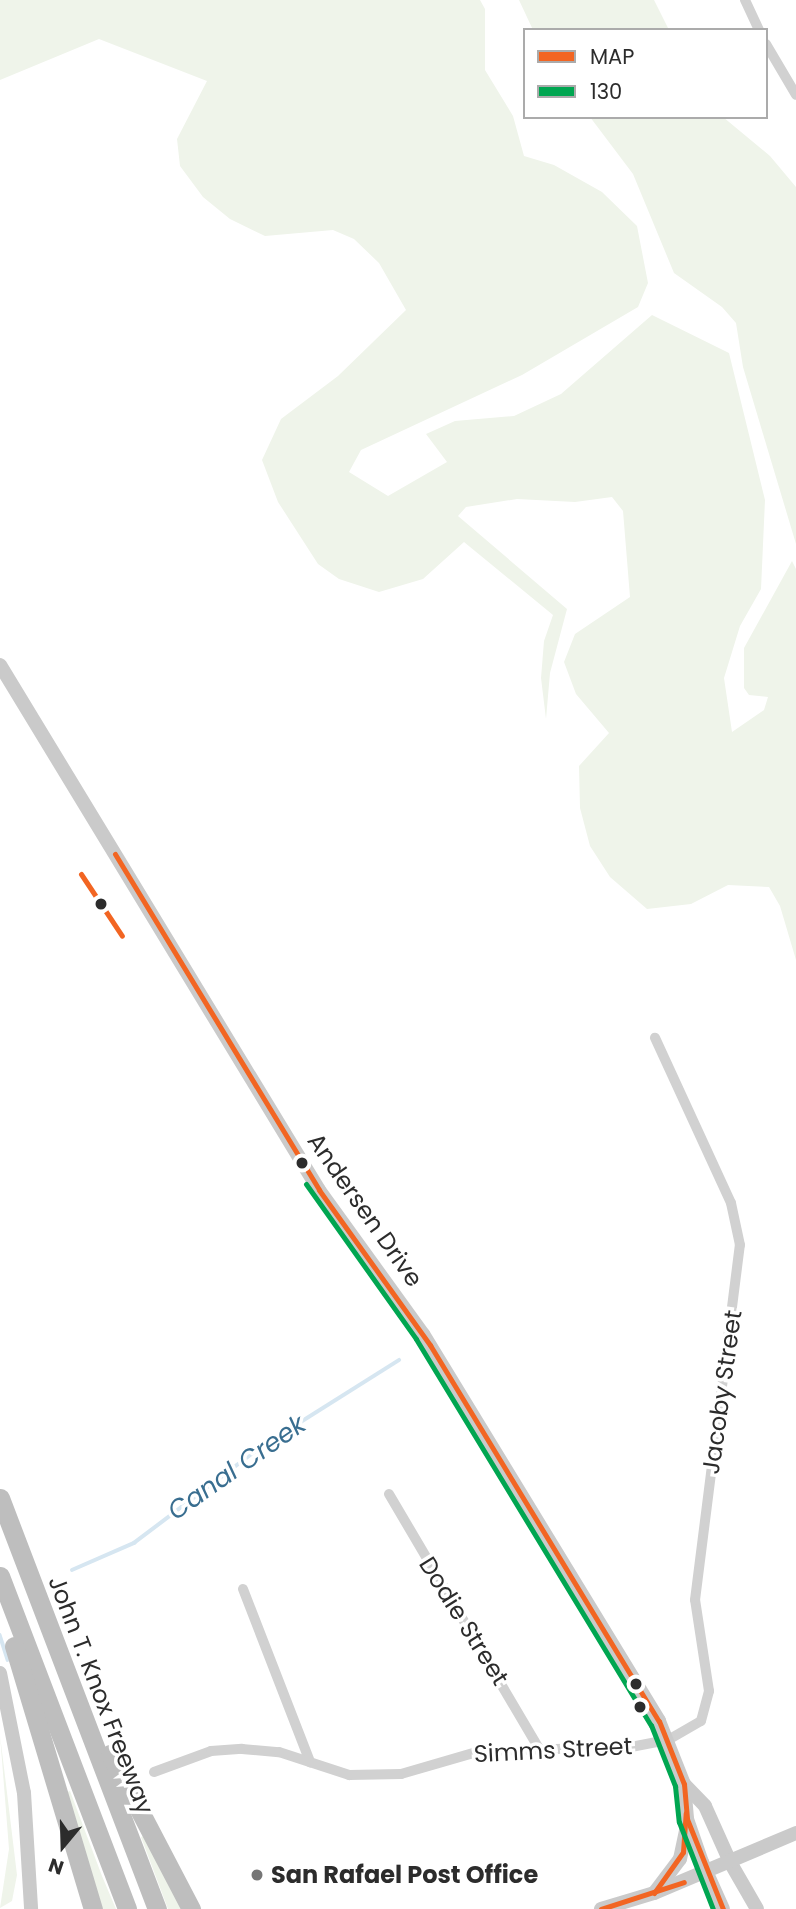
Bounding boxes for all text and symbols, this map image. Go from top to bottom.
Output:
legend [523,28,768,119]
text: MAP [590,42,634,71]
text: 130 [590,77,622,106]
unlabelled marker [94,897,108,911]
street label: Andersen Drive [301,1128,429,1292]
unlabelled marker [295,1156,309,1170]
street label: Jacoby Street [696,1308,748,1476]
water label: Canal Creek [162,1409,312,1527]
street label: Dodie Street [413,1551,515,1691]
street label: John T. Knox Freeway [42,1572,160,1818]
unlabelled marker [629,1677,643,1691]
unlabelled marker [633,1700,647,1714]
street label: Simms Street [473,1731,633,1769]
north arrow [28,1811,98,1881]
text: N [45,1851,67,1881]
place label: San Rafael Post Office [271,1861,538,1889]
marker: San Rafael Post Office [249,1867,265,1883]

